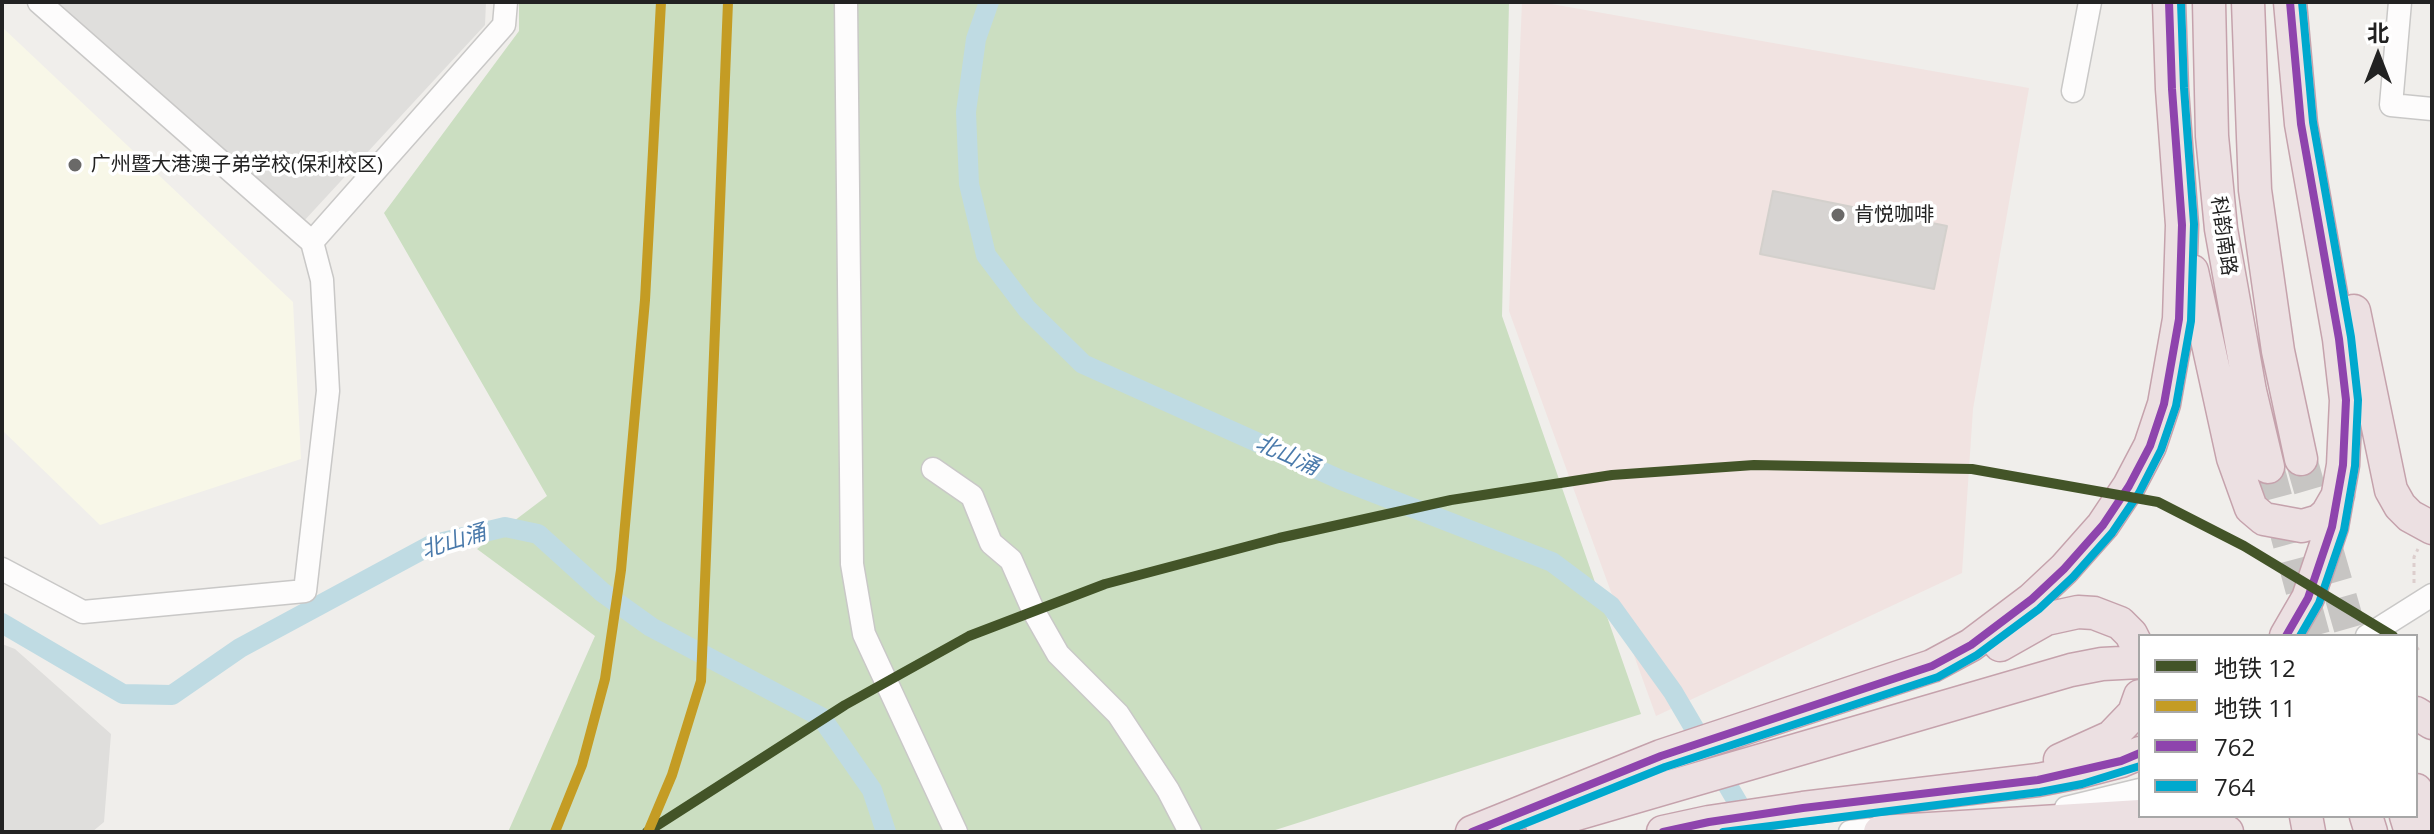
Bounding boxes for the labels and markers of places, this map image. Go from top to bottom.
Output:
place label: 广州暨大港澳子弟学校(保利校区) [91,153,383,177]
marker: 广州暨大港澳子弟学校(保利校区) [66,156,84,174]
place label: 肯悦咖啡 [1854,203,1934,227]
marker: 肯悦咖啡 [1829,206,1847,224]

